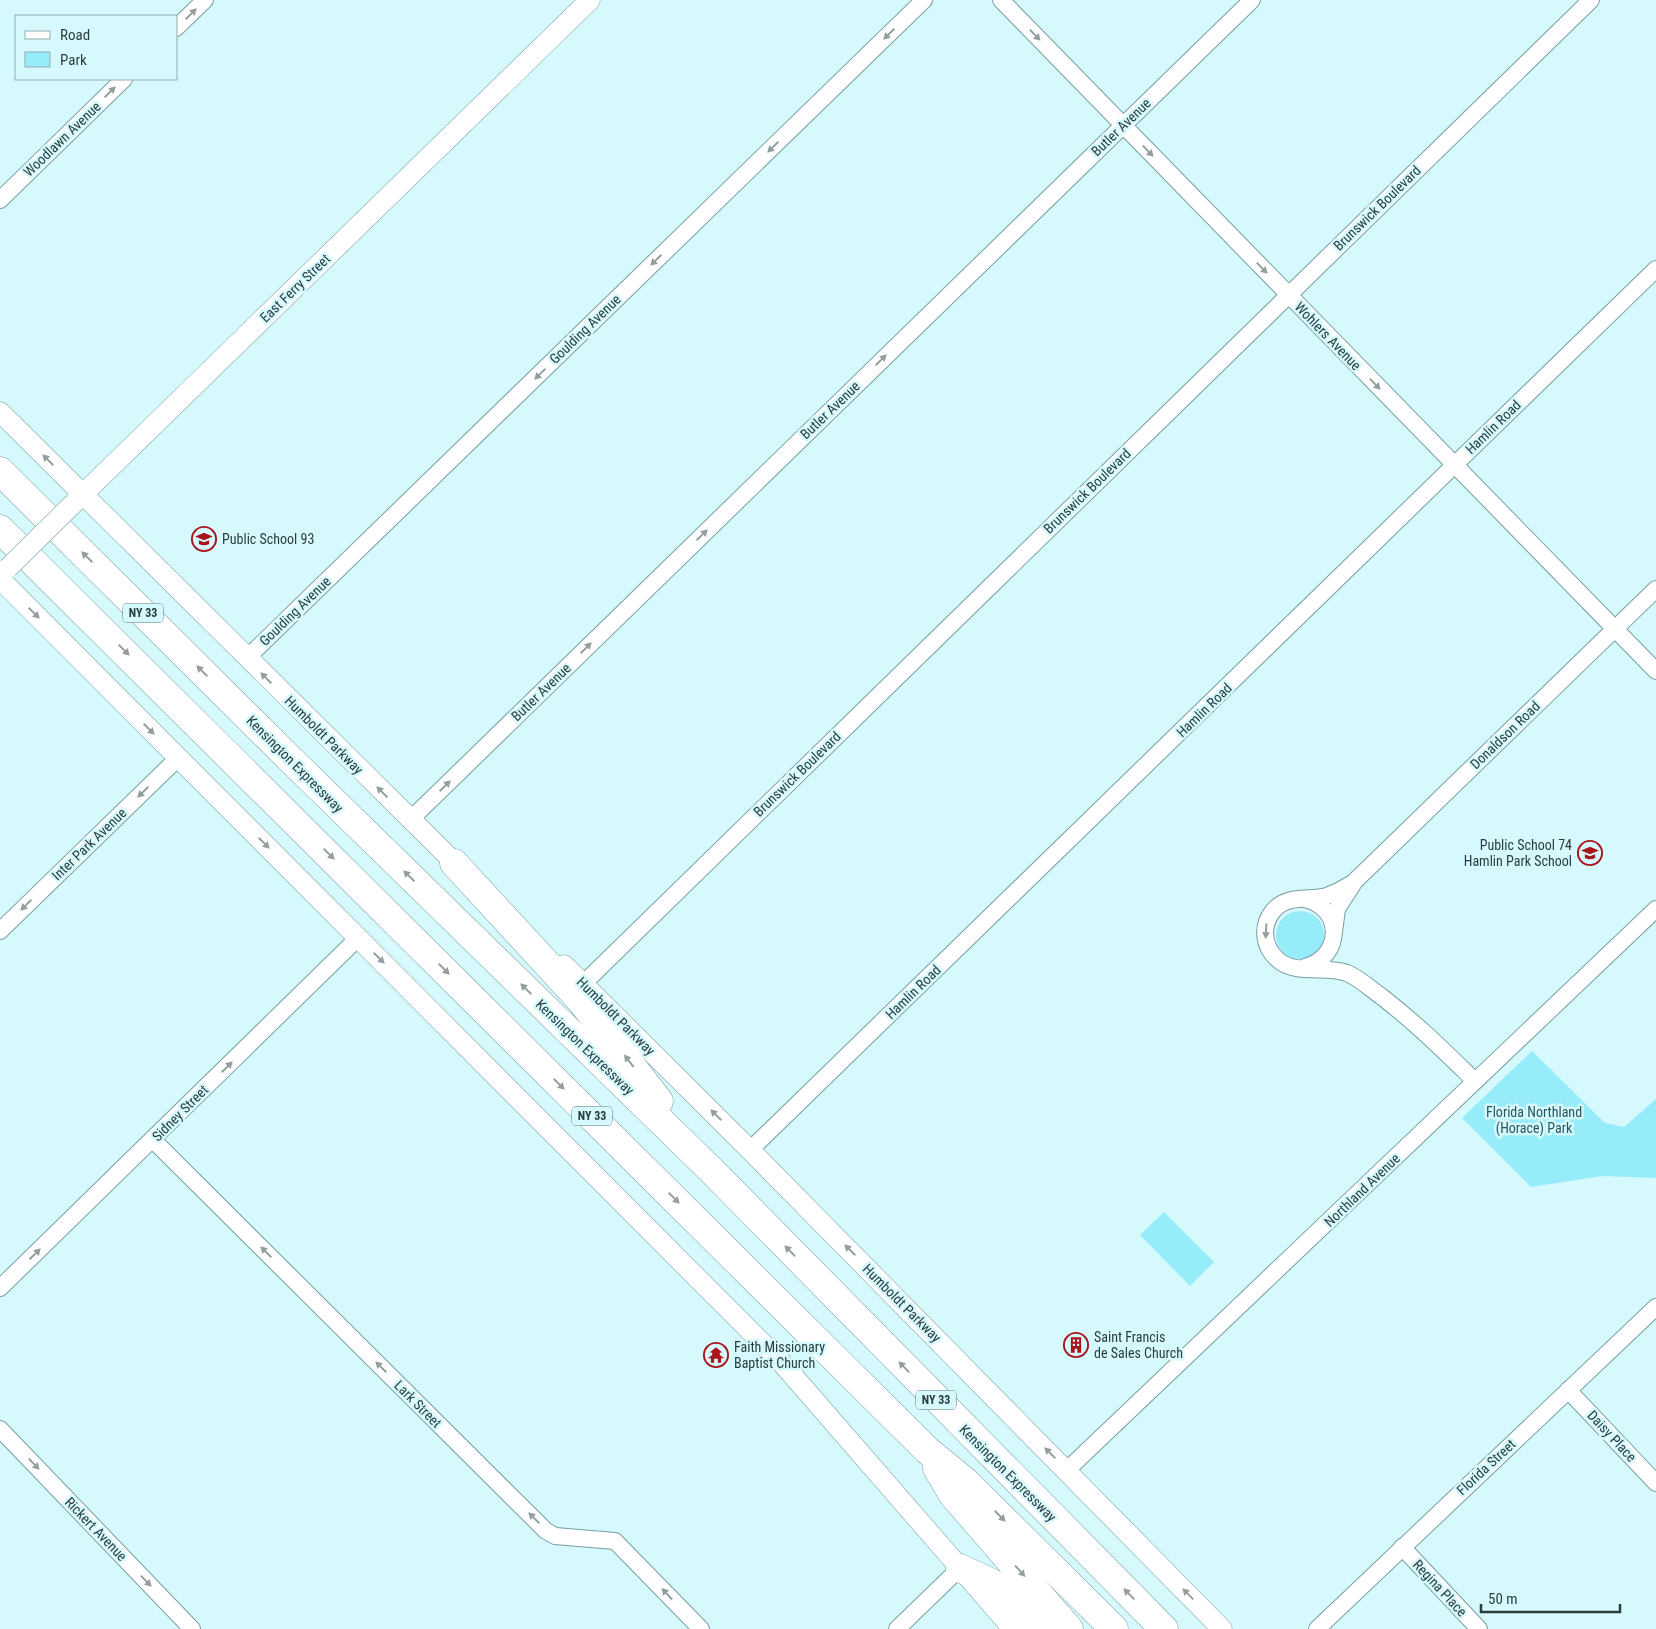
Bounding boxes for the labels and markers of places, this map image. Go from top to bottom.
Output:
school or university icon: Public School 93 [191,526,217,552]
place label: Public School 93 [222,531,314,547]
place label: Public School 74 Hamlin Park School [1464,837,1572,869]
school or university icon: Public School 74 Hamlin Park School [1577,840,1603,866]
place label: Saint Francis de Sales Church [1094,1329,1183,1361]
building icon: Saint Francis de Sales Church [1063,1332,1089,1358]
place label: Faith Missionary Baptist Church [734,1339,825,1371]
temple icon: Faith Missionary Baptist Church [703,1342,729,1368]

